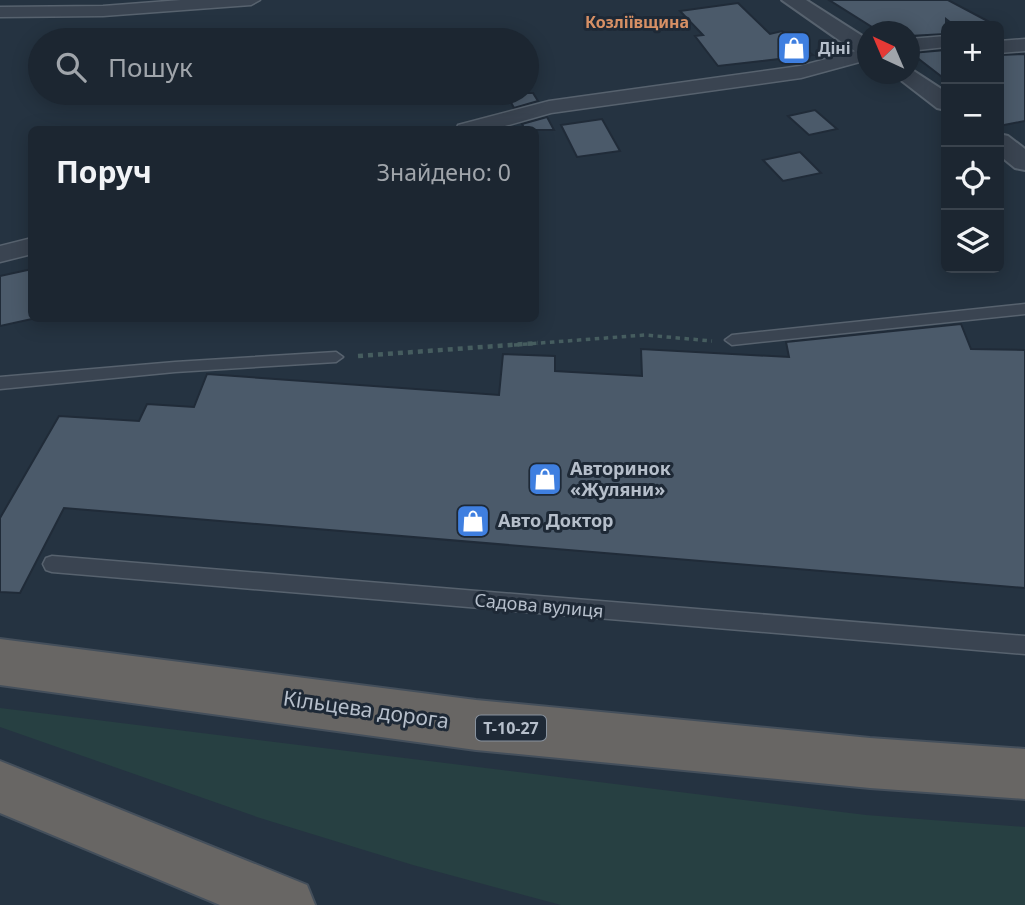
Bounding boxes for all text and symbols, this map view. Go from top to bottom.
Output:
district label: Козліївщина [585,11,689,33]
north arrow [857,21,920,84]
map controls [941,21,1004,273]
button: + [941,21,1004,84]
search box [28,28,539,105]
shop icon: Діні [775,29,813,67]
place label: Діні [818,37,851,59]
icon: search [52,48,90,86]
text: Пошук [108,49,193,85]
button: − [941,84,1004,147]
button: locate [941,147,1004,210]
text: Поруч [56,151,152,192]
text: Знайдено: 0 [377,156,511,188]
button: layers [941,210,1004,273]
place label: Авторинок «Жуляни» [570,456,671,501]
shop icon: Авторинок «Жуляни» [526,460,564,498]
shop icon: Авто Доктор [454,502,492,540]
place label: Авто Доктор [498,508,614,532]
street label: Садова вулиця [474,587,605,623]
street label: Кільцева дорога [281,684,451,734]
road number: Т-10-27 [476,716,546,740]

